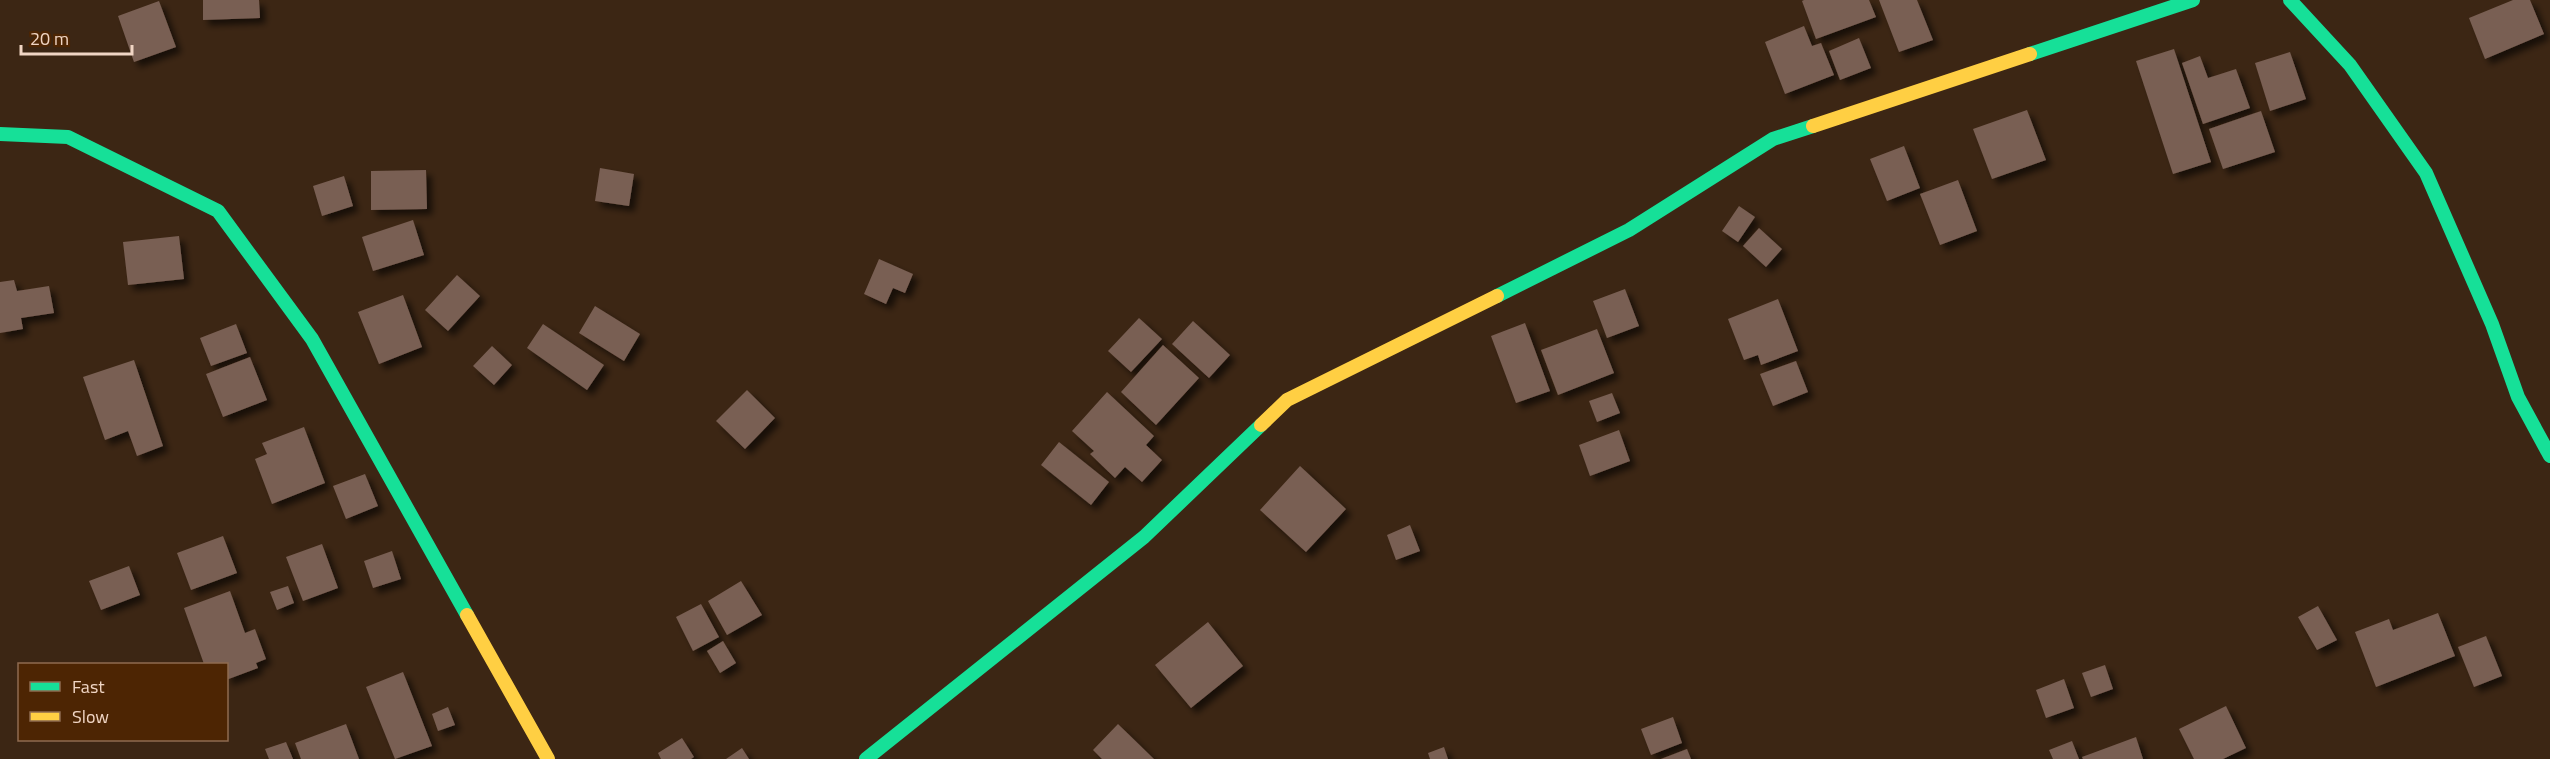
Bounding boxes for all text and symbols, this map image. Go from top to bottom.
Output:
scale bar [21,18,132,56]
text: 20 m [30,25,69,52]
legend [18,663,228,741]
text: Fast [72,673,105,700]
text: Slow [72,703,109,730]

